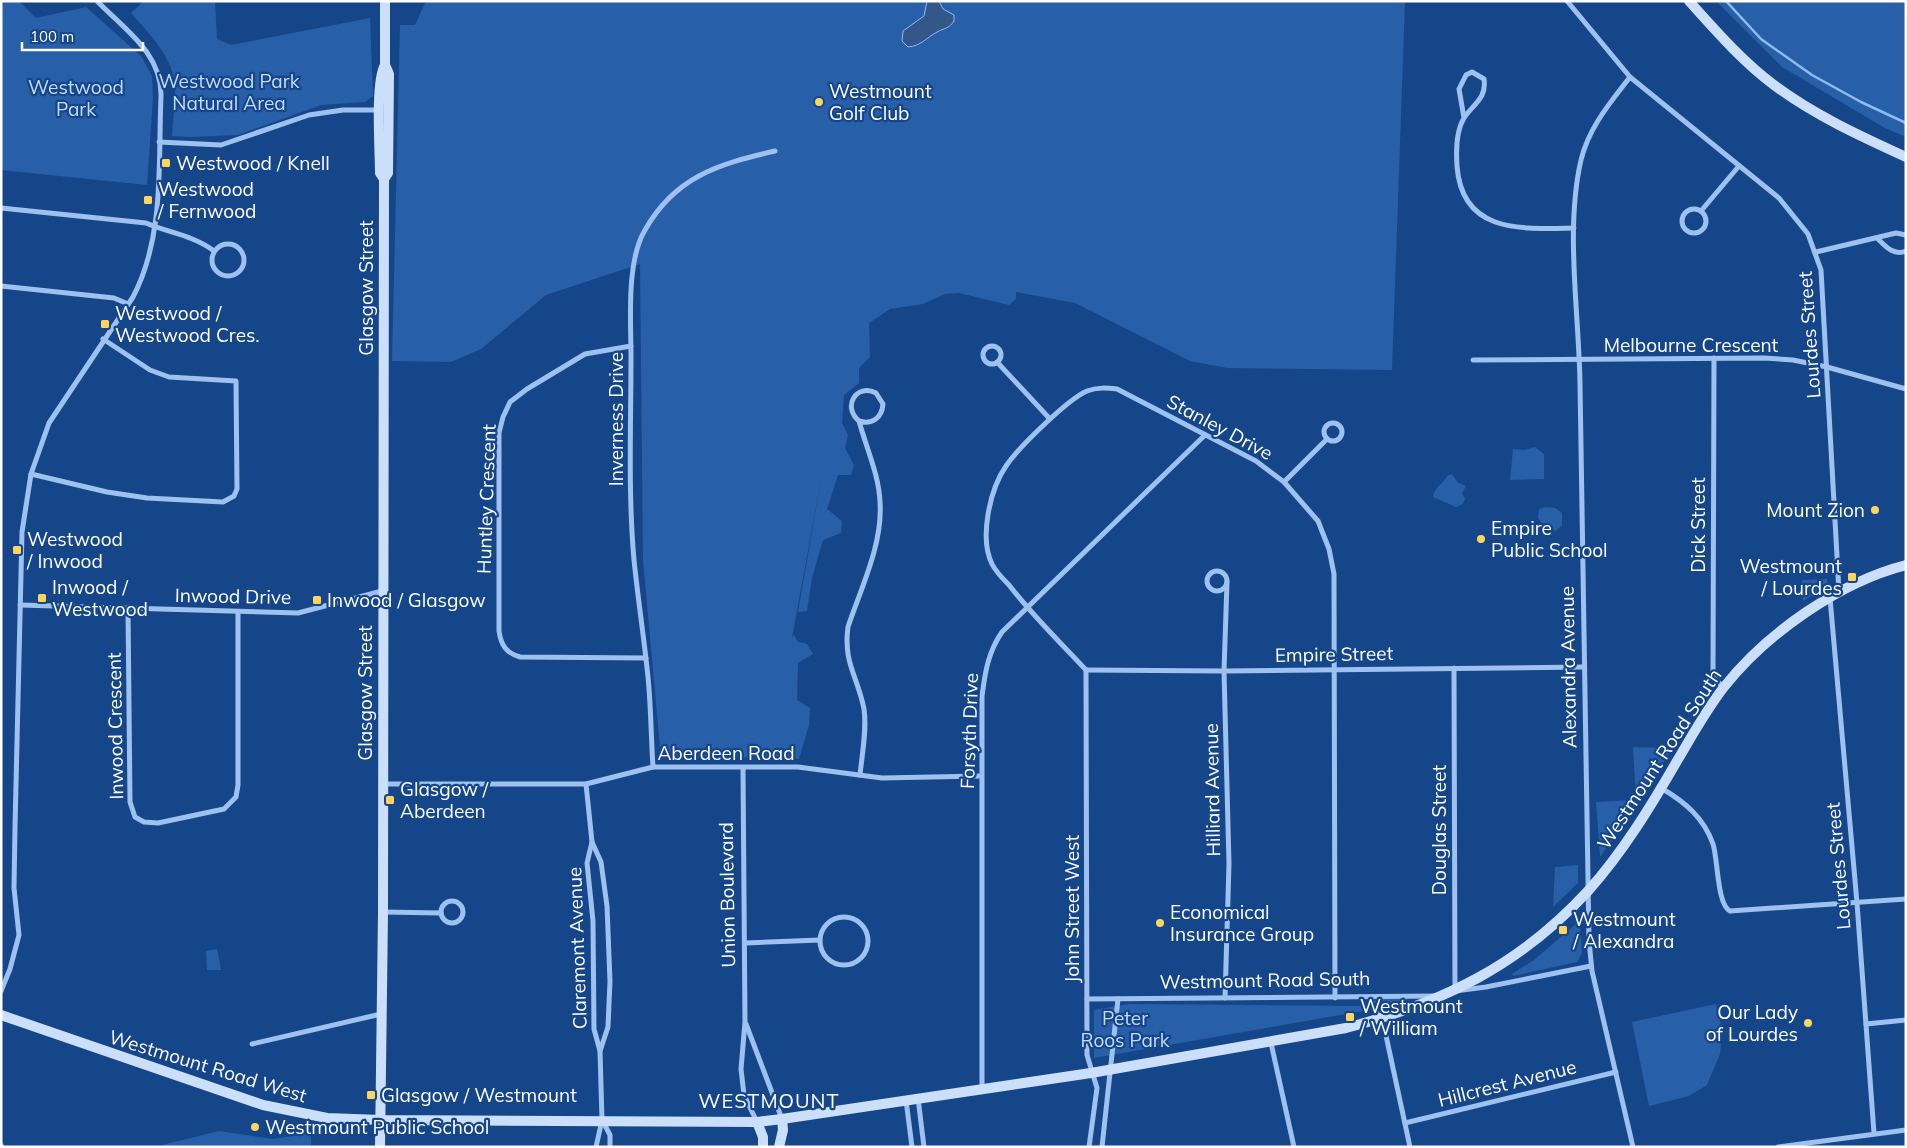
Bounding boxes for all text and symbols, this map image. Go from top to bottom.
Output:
scale bar [22,20,144,52]
text: 100 m [30,27,74,46]
park label: Westwood Park Natural Area [159,69,300,115]
park label: Westwood Park [28,75,124,121]
place label: Westmount Golf Club [829,79,932,125]
marker: Westmount Golf Club [813,96,825,108]
place label: Westwood / Knell [176,151,330,175]
marker: Westwood / Knell [160,157,172,169]
place label: Westwood / Fernwood [157,177,256,223]
marker: Westwood / Fernwood [142,194,154,206]
street label: Glasgow Street [354,220,378,356]
street label: Lourdes Street [1793,270,1825,399]
place label: Westwood / Westwood Cres. [115,301,260,347]
marker: Westwood / Westwood Cres. [99,318,111,330]
street label: Melbourne Crescent [1604,333,1779,357]
street label: Inverness Drive [604,352,628,486]
street label: Stanley Drive [1163,389,1277,465]
street label: Huntley Crescent [471,423,501,574]
street label: Dick Street [1686,477,1710,573]
place label: Mount Zion [1766,498,1865,522]
marker: Mount Zion [1869,504,1881,516]
place label: Empire Public School [1491,516,1608,562]
place label: Westwood / Inwood [26,527,123,573]
marker: Empire Public School [1475,533,1487,545]
marker: Westwood / Inwood [11,544,23,556]
place label: Westmount / Lourdes [1739,554,1842,600]
marker: Westmount / Lourdes [1846,571,1858,583]
place label: Inwood / Westwood [52,575,148,621]
street label: Inwood Drive [175,583,291,609]
street label: Alexandra Avenue [1555,586,1581,748]
place label: Inwood / Glasgow [327,588,486,612]
marker: Inwood / Westwood [36,592,48,604]
marker: Inwood / Glasgow [311,594,323,606]
street label: Glasgow Street [353,625,377,761]
street label: Empire Street [1275,641,1394,667]
street label: Inwood Crescent [102,652,128,800]
street label: Westmount Road South [1592,664,1726,854]
street label: Forsyth Drive [955,673,983,789]
street label: Hilliard Avenue [1199,723,1225,857]
street label: Aberdeen Road [657,741,795,765]
street label: Douglas Street [1427,764,1451,895]
place label: Glasgow / Aberdeen [400,777,489,823]
marker: Glasgow / Aberdeen [384,794,396,806]
street label: Lourdes Street [1820,801,1856,931]
street label: Union Boulevard [714,822,740,968]
street label: John Street West [1060,835,1084,983]
street label: Claremont Avenue [562,866,592,1030]
place label: Economical Insurance Group [1170,900,1314,946]
place label: Westmount / Alexandra [1572,907,1676,953]
marker: Economical Insurance Group [1154,917,1166,929]
marker: Westmount / Alexandra [1557,924,1569,936]
street label: Westmount Road South [1160,966,1370,994]
place label: Westmount / William [1359,994,1463,1040]
place label: Our Lady of Lourdes [1706,1000,1798,1046]
park label: Peter Roos Park [1080,1006,1170,1052]
marker: Westmount / William [1344,1011,1356,1023]
marker: Our Lady of Lourdes [1802,1017,1814,1029]
street label: Westmount Road West [106,1024,310,1108]
street label: Hillcrest Avenue [1435,1054,1579,1112]
place label: Glasgow / Westmount [381,1083,577,1107]
district label: WESTMOUNT [698,1088,840,1113]
marker: Glasgow / Westmount [365,1089,377,1101]
place label: Westmount Public School [265,1115,489,1139]
marker: Westmount Public School [249,1121,261,1133]

